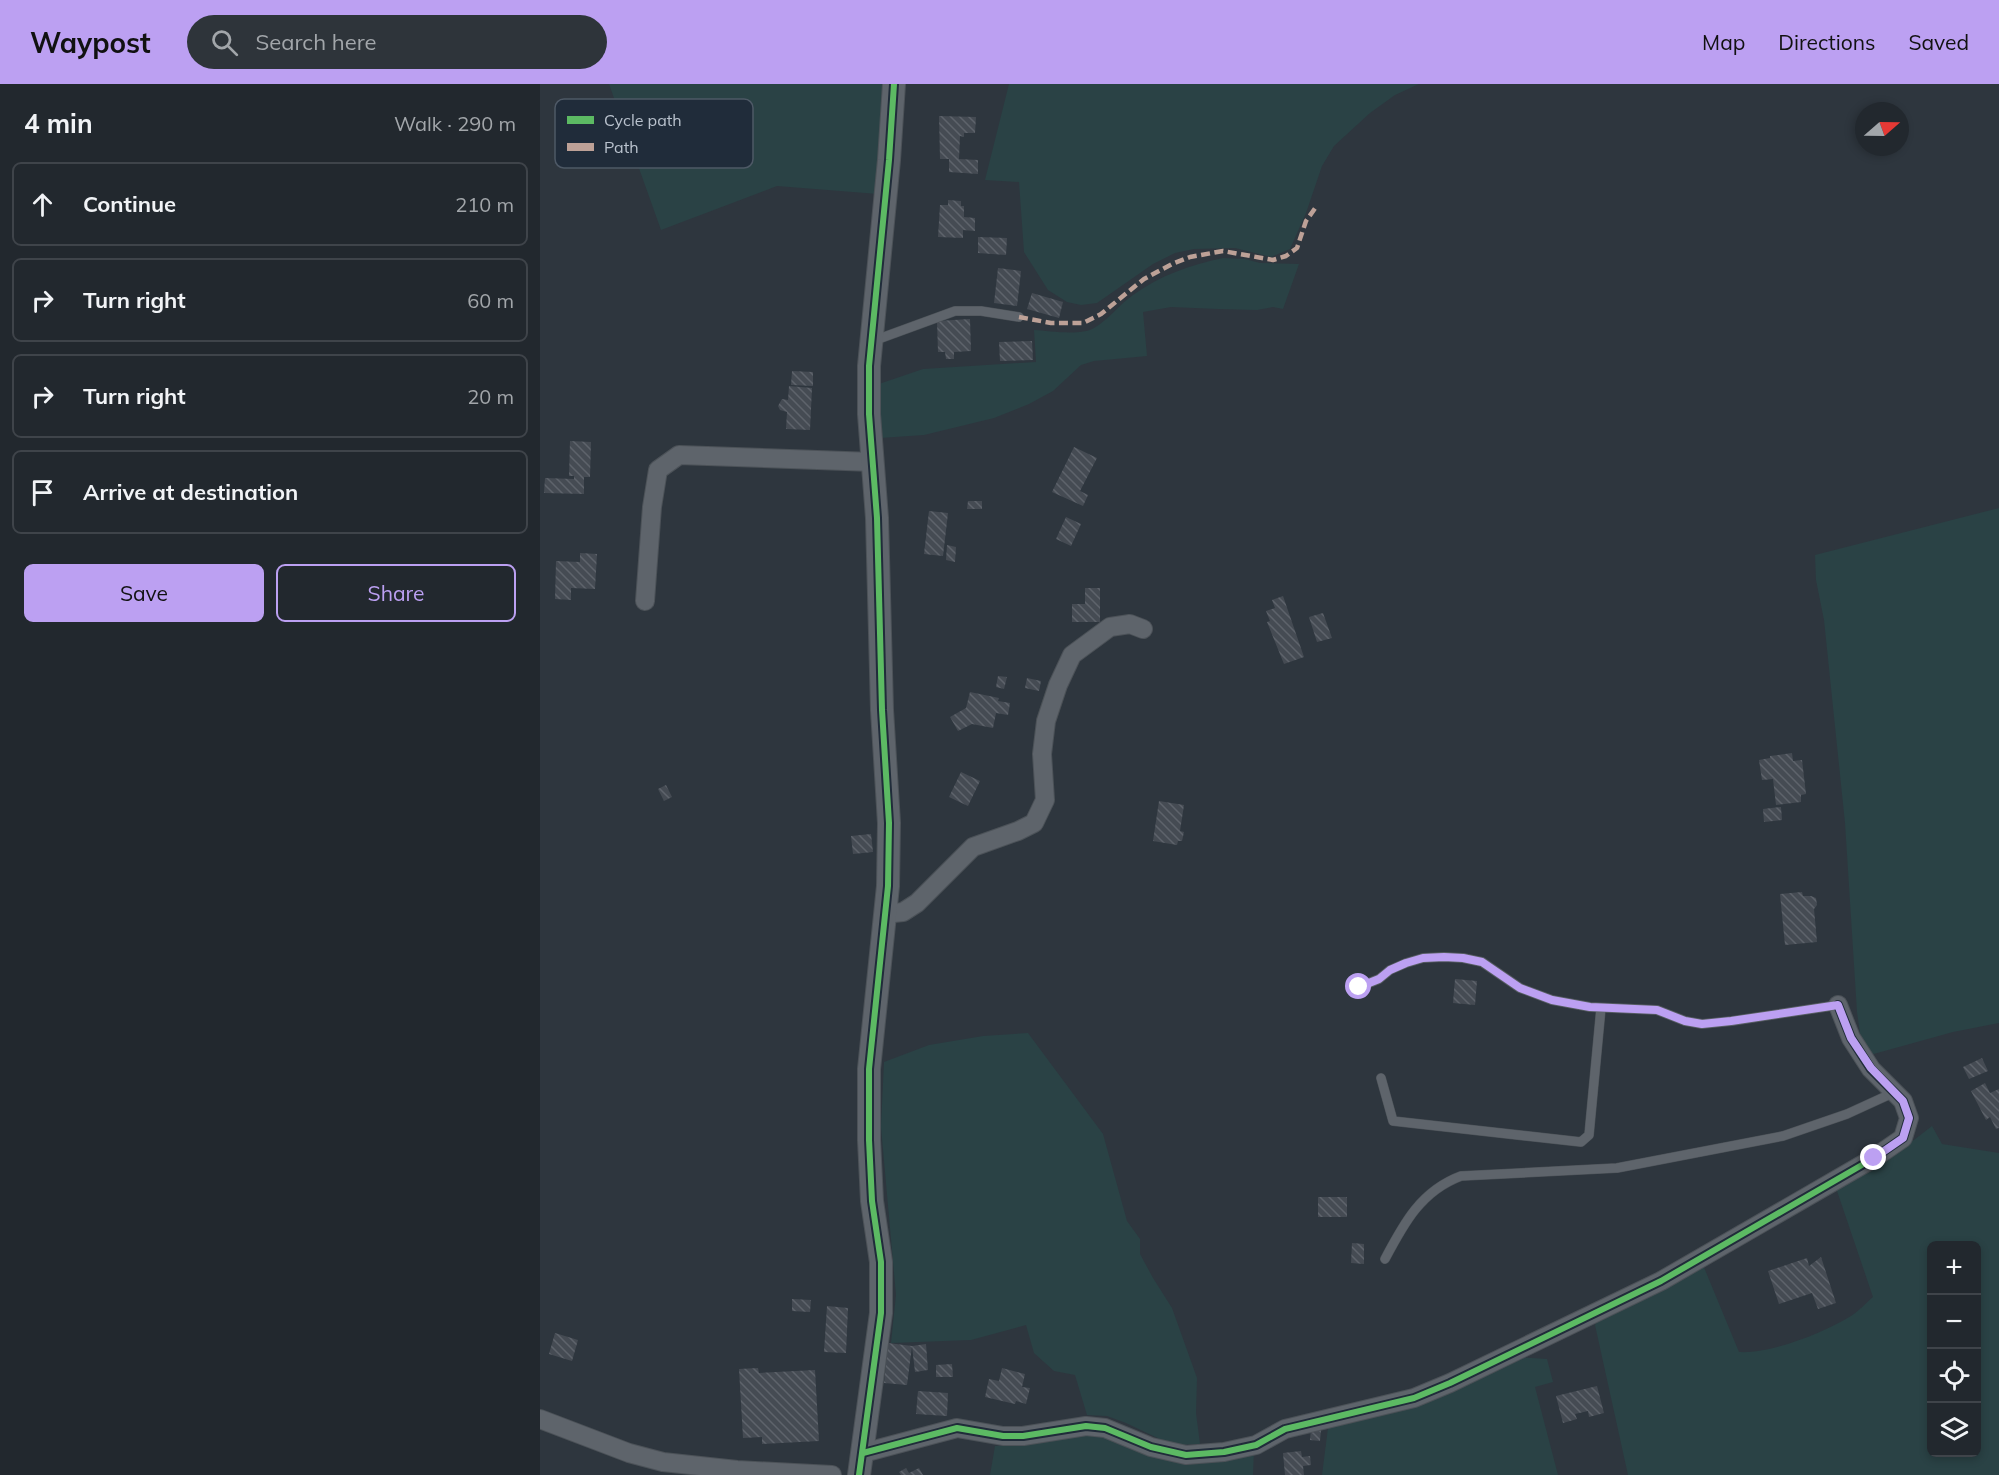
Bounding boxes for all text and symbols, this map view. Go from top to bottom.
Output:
search box [187,15,607,69]
text: Waypost [30,25,151,60]
icon: search [208,26,241,59]
text: Search here [256,28,377,56]
text: Map [1702,29,1745,55]
text: Directions [1778,29,1875,55]
text: Saved [1908,29,1969,55]
legend [555,99,753,168]
north arrow [1855,102,1909,156]
text: 4 min [24,107,93,140]
text: Cycle path [604,110,682,130]
text: Walk · 290 m [394,111,516,136]
text: Path [604,137,639,157]
icon: ahead [26,188,59,221]
text: Continue [83,190,176,218]
text: 210 m [455,192,514,217]
icon: right [26,284,59,317]
text: Turn right [83,286,186,314]
text: 60 m [467,288,514,313]
icon: right [26,380,59,413]
text: Turn right [83,382,186,410]
text: 20 m [467,384,514,409]
icon: arrive [26,476,59,509]
text: Arrive at destination [83,478,298,506]
button: Save [24,564,264,622]
button: Share [276,564,516,622]
route start [1345,973,1371,999]
route end [1860,1144,1886,1170]
map controls [1927,1241,1981,1457]
button: + [1927,1241,1981,1295]
button: − [1927,1295,1981,1349]
button: locate [1927,1349,1981,1403]
button: layers [1927,1403,1981,1457]

